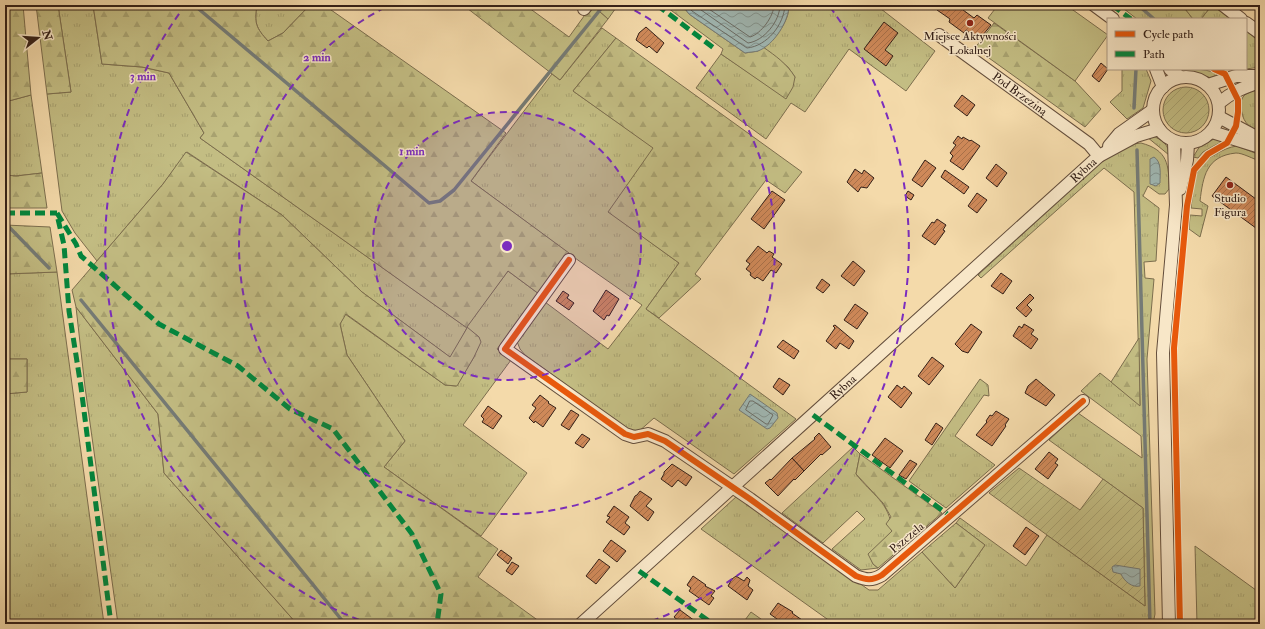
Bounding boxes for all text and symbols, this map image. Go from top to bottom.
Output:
north arrow [18,18,58,58]
marker: Miejsce Aktywności Lokalnej [965,18,975,28]
legend [1107,18,1247,70]
text: Cycle path [1143,27,1194,42]
text: N [39,28,55,43]
place label: Miejsce Aktywności Lokalnej [924,29,1016,58]
text: Path [1143,47,1166,62]
text: 2 min [303,50,331,65]
text: 3 min [130,69,157,84]
street label: Pod Brzeziną [990,69,1051,119]
text: 1 min [399,144,426,159]
street label: Rybna [1067,154,1101,186]
marker: Studio Figura [1225,180,1235,190]
place label: Studio Figura [1214,191,1247,220]
centre of rings [500,239,514,253]
street label: Rybna [827,371,860,403]
street label: Pszczela [887,519,928,557]

